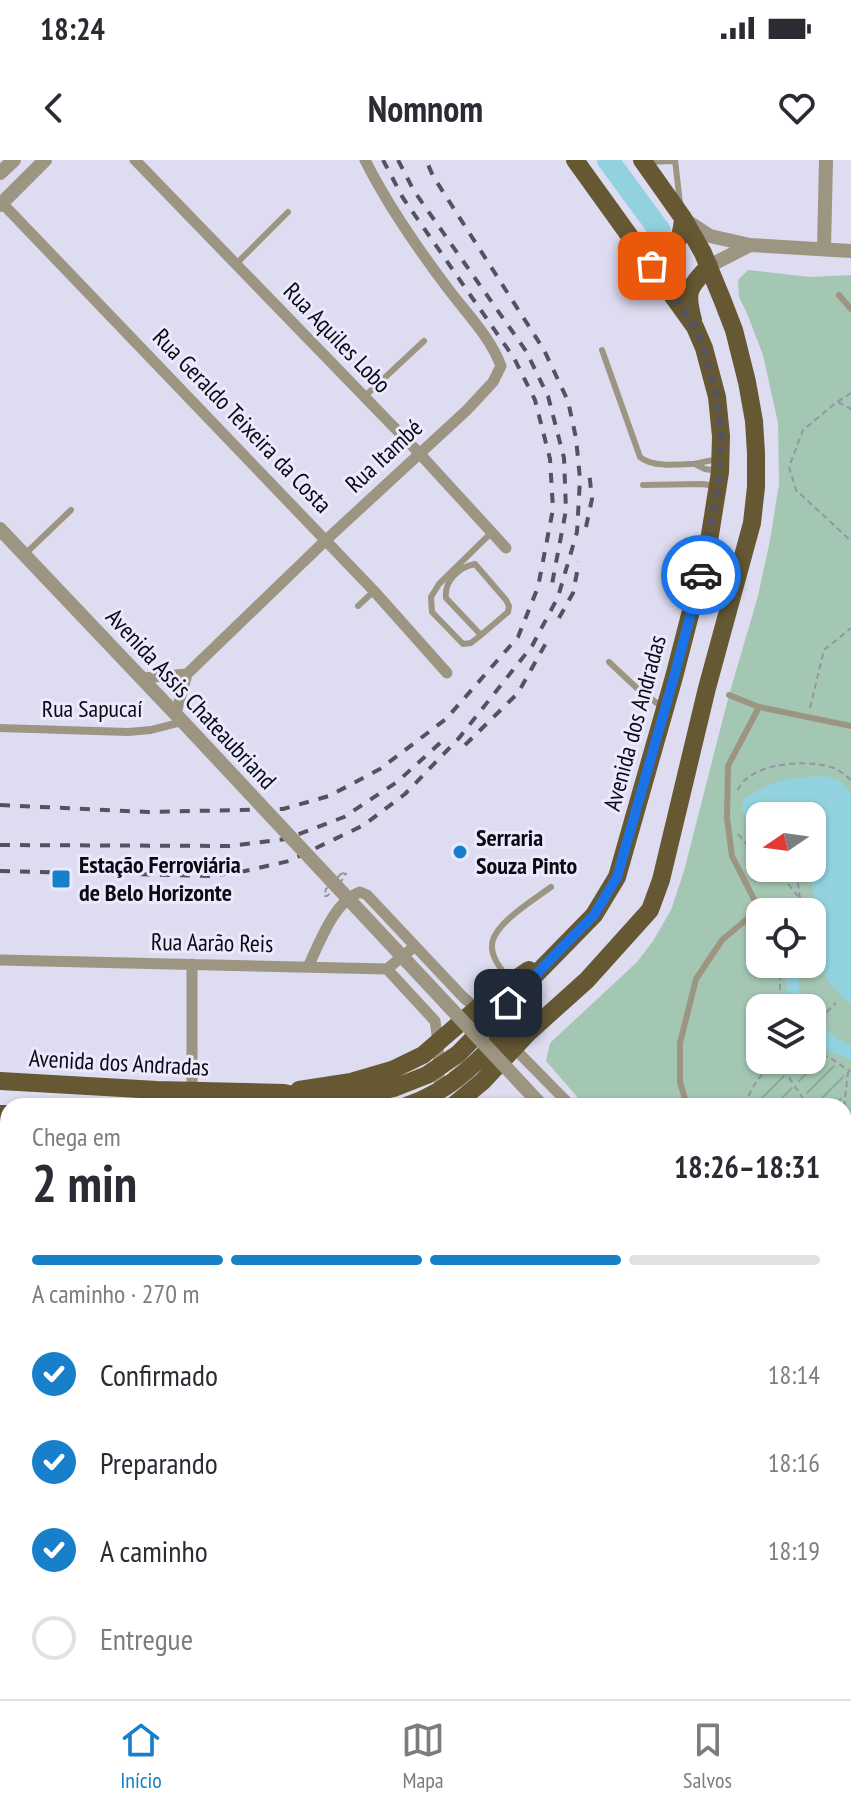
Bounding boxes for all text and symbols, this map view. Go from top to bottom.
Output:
text: 18:24 [40,9,105,48]
text: Nomnom [368,85,483,132]
icon: back [32,86,76,130]
icon: heart [775,86,819,130]
pin [618,232,686,300]
icon: bag [630,244,674,288]
street label: Rua Aquiles Lobo [277,276,398,399]
street label: Rua Geraldo Teixeira da Costa [146,322,338,519]
street label: Rua Itambé [339,412,429,499]
courier [661,535,741,615]
icon: car [679,553,723,597]
street label: Avenida Assis Chateaubriand [99,602,283,796]
street label: Avenida dos Andradas [596,632,673,814]
street label: Rua Sapucaí [42,693,142,724]
north arrow [746,802,826,882]
map controls [746,802,826,1074]
place label: Serraria Souza Pinto [476,822,578,881]
marker: Serraria Souza Pinto [451,843,469,861]
place label: Estação Ferroviária de Belo Horizonte [79,849,241,908]
marker: Estação Ferroviária de Belo Horizonte [50,868,72,890]
button: locate [746,898,826,978]
street label: Rua Aarão Reis [151,926,273,959]
pin [474,969,542,1037]
icon: home [486,981,530,1025]
button: layers [746,994,826,1074]
street label: Avenida dos Andradas [28,1042,210,1083]
text: Chega em [32,1120,121,1153]
text: 18:26–18:31 [674,1147,820,1186]
text: 2 min [32,1149,137,1216]
text: A caminho · 270 m [32,1277,199,1310]
icon: check [32,1352,76,1396]
text: Confirmado [100,1355,218,1394]
text: 18:14 [768,1358,820,1391]
icon: check [32,1440,76,1484]
text: Preparando [100,1443,218,1482]
text: 18:16 [768,1446,820,1479]
icon: check [32,1528,76,1572]
text: A caminho [100,1531,208,1570]
text: 18:19 [768,1534,820,1567]
text: Entregue [100,1619,193,1658]
tab: Início [119,1718,163,1794]
tab: Mapa [401,1718,445,1794]
tab: Salvos [683,1718,732,1794]

